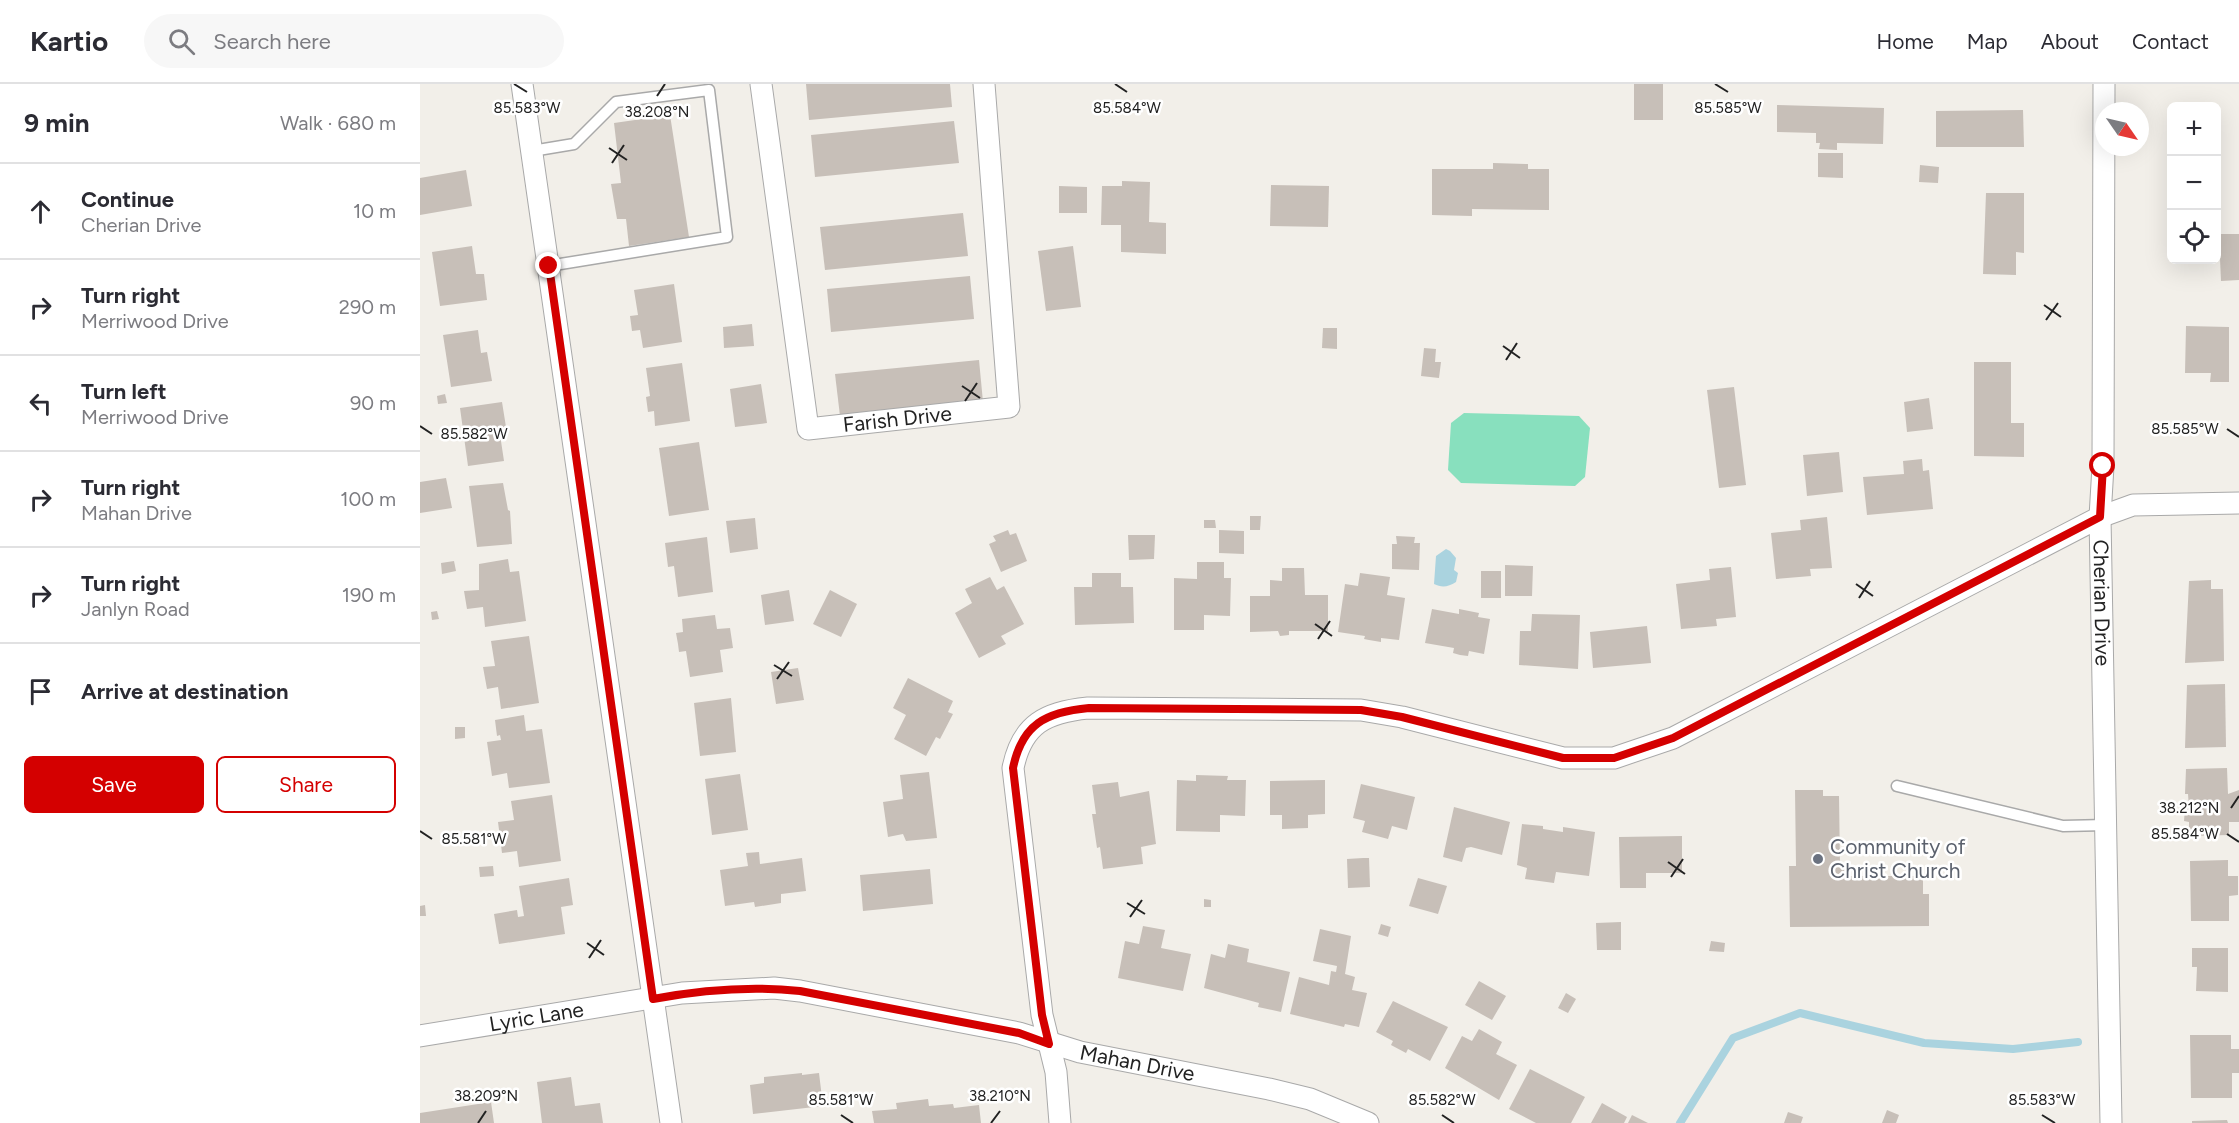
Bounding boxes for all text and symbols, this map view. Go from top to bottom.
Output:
search box [144,14,564,68]
text: Kartio [30,24,108,58]
icon: search [165,25,198,58]
text: Search here [213,28,331,55]
text: Home [1877,29,1934,54]
text: Map [1967,29,2008,54]
text: About [2041,29,2099,54]
text: Contact [2132,29,2209,54]
text: 85.583°W [494,99,561,117]
text: 85.584°W [1093,99,1162,117]
text: 85.585°W [1694,99,1762,117]
north arrow [2095,102,2149,156]
map controls [2167,102,2221,264]
button: + [2167,102,2221,156]
text: 38.208°N [625,103,689,121]
text: 9 min [24,107,90,139]
text: Walk · 680 m [280,111,396,135]
button: − [2167,156,2221,210]
text: Continue [81,186,174,213]
icon: ahead [24,195,57,228]
text: 10 m [353,199,396,223]
button: locate [2167,210,2221,264]
text: Cherian Drive [81,213,201,237]
route end [535,252,561,278]
text: Turn right [81,282,180,309]
icon: right [24,291,57,324]
text: 290 m [339,295,396,319]
text: Merriwood Drive [81,309,229,333]
text: Turn left [81,378,167,405]
icon: left [24,387,57,420]
text: 90 m [350,391,396,415]
street label: Farish Drive [842,400,953,437]
text: Merriwood Drive [81,405,229,429]
text: 85.585°W [2151,420,2219,438]
text: 85.582°W [440,425,508,443]
route start [2089,452,2115,478]
text: Turn right [81,474,180,501]
icon: right [24,483,57,516]
text: 100 m [340,487,396,511]
text: Mahan Drive [81,501,192,525]
street label: Cherian Drive [2088,539,2116,666]
text: Turn right [81,570,180,597]
icon: right [24,579,57,612]
text: 190 m [342,583,396,607]
text: Janlyn Road [81,597,190,621]
icon: arrive [24,675,57,708]
text: Arrive at destination [81,678,289,705]
button: Save [24,756,204,813]
button: Share [216,756,396,813]
text: 38.212°N [2159,799,2219,817]
text: 85.584°W [2151,825,2220,843]
text: 85.581°W [442,830,507,848]
place label: Community of Christ Church [1830,834,1966,883]
marker: Community of Christ Church [1811,852,1825,866]
street label: Lyric Lane [487,996,585,1036]
street label: Mahan Drive [1078,1039,1197,1086]
text: 38.209°N [454,1087,518,1105]
text: 38.210°N [969,1087,1031,1105]
text: 85.581°W [809,1091,874,1109]
text: 85.582°W [1408,1091,1476,1109]
text: 85.583°W [2009,1091,2076,1109]

